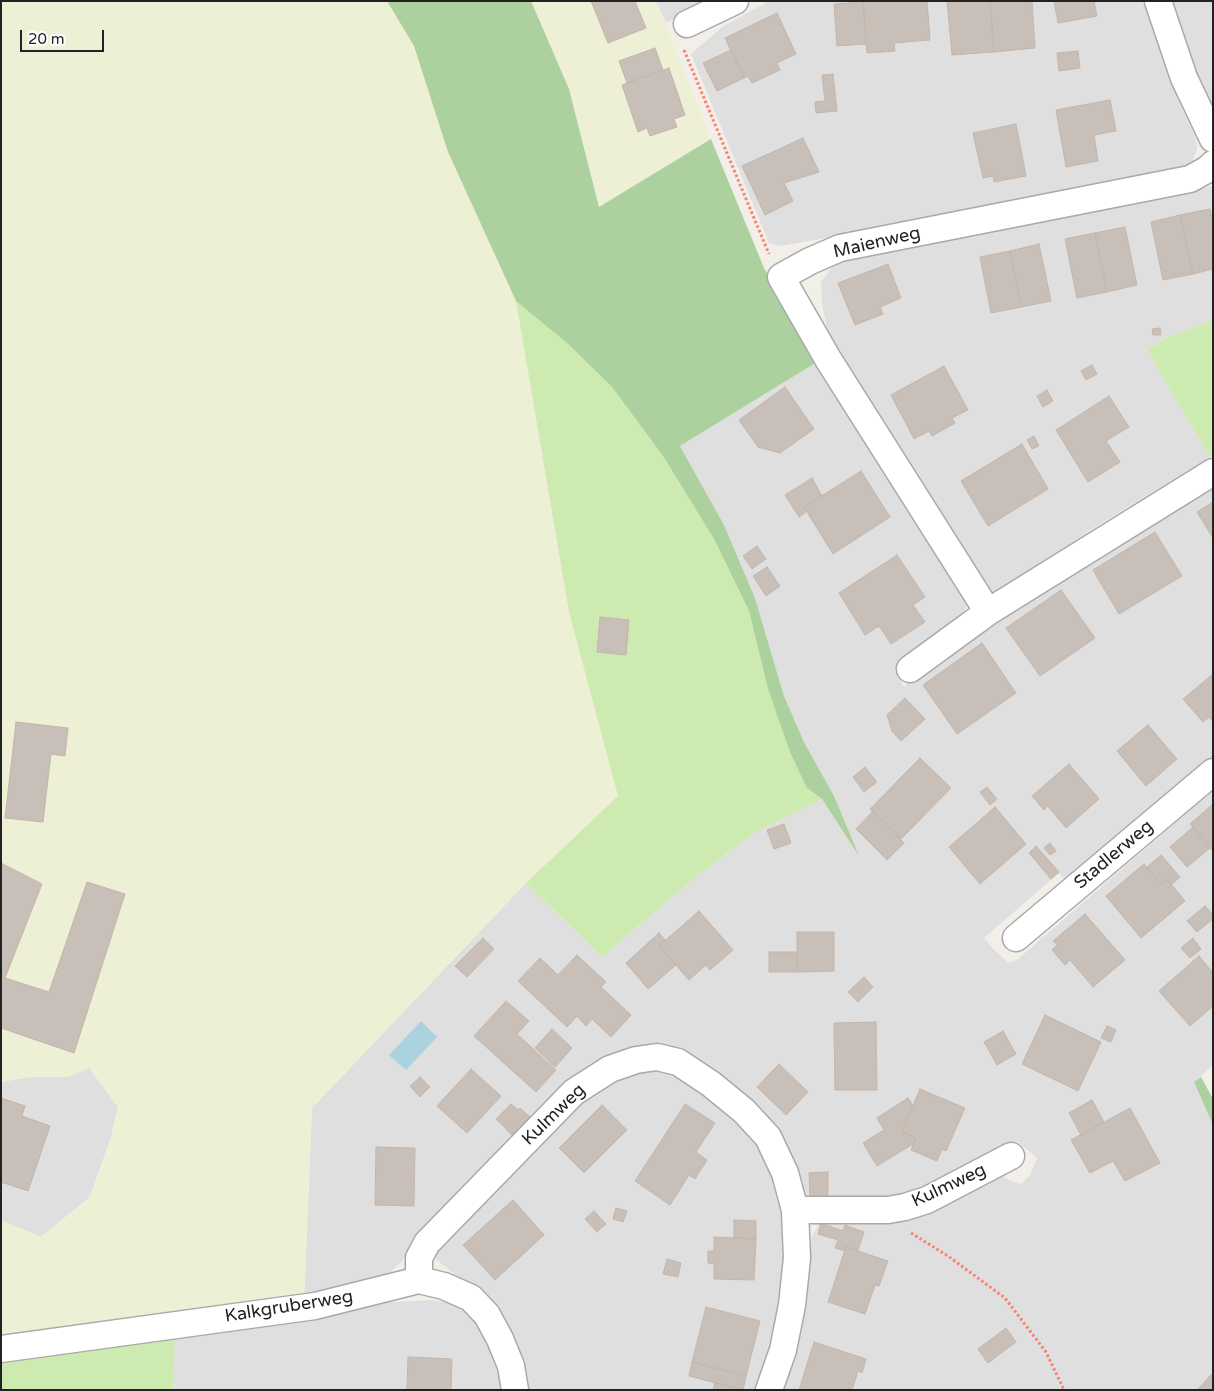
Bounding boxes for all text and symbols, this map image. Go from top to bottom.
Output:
scale bar [22,20,106,52]
text: 20 m [28,30,65,48]
street label: Maienweg [831,223,923,263]
street label: Stadlerweg [1070,816,1158,894]
street label: Kulmweg [518,1080,590,1150]
street label: Kulmweg [908,1159,990,1213]
street label: Kalkgruberweg [223,1286,355,1328]

